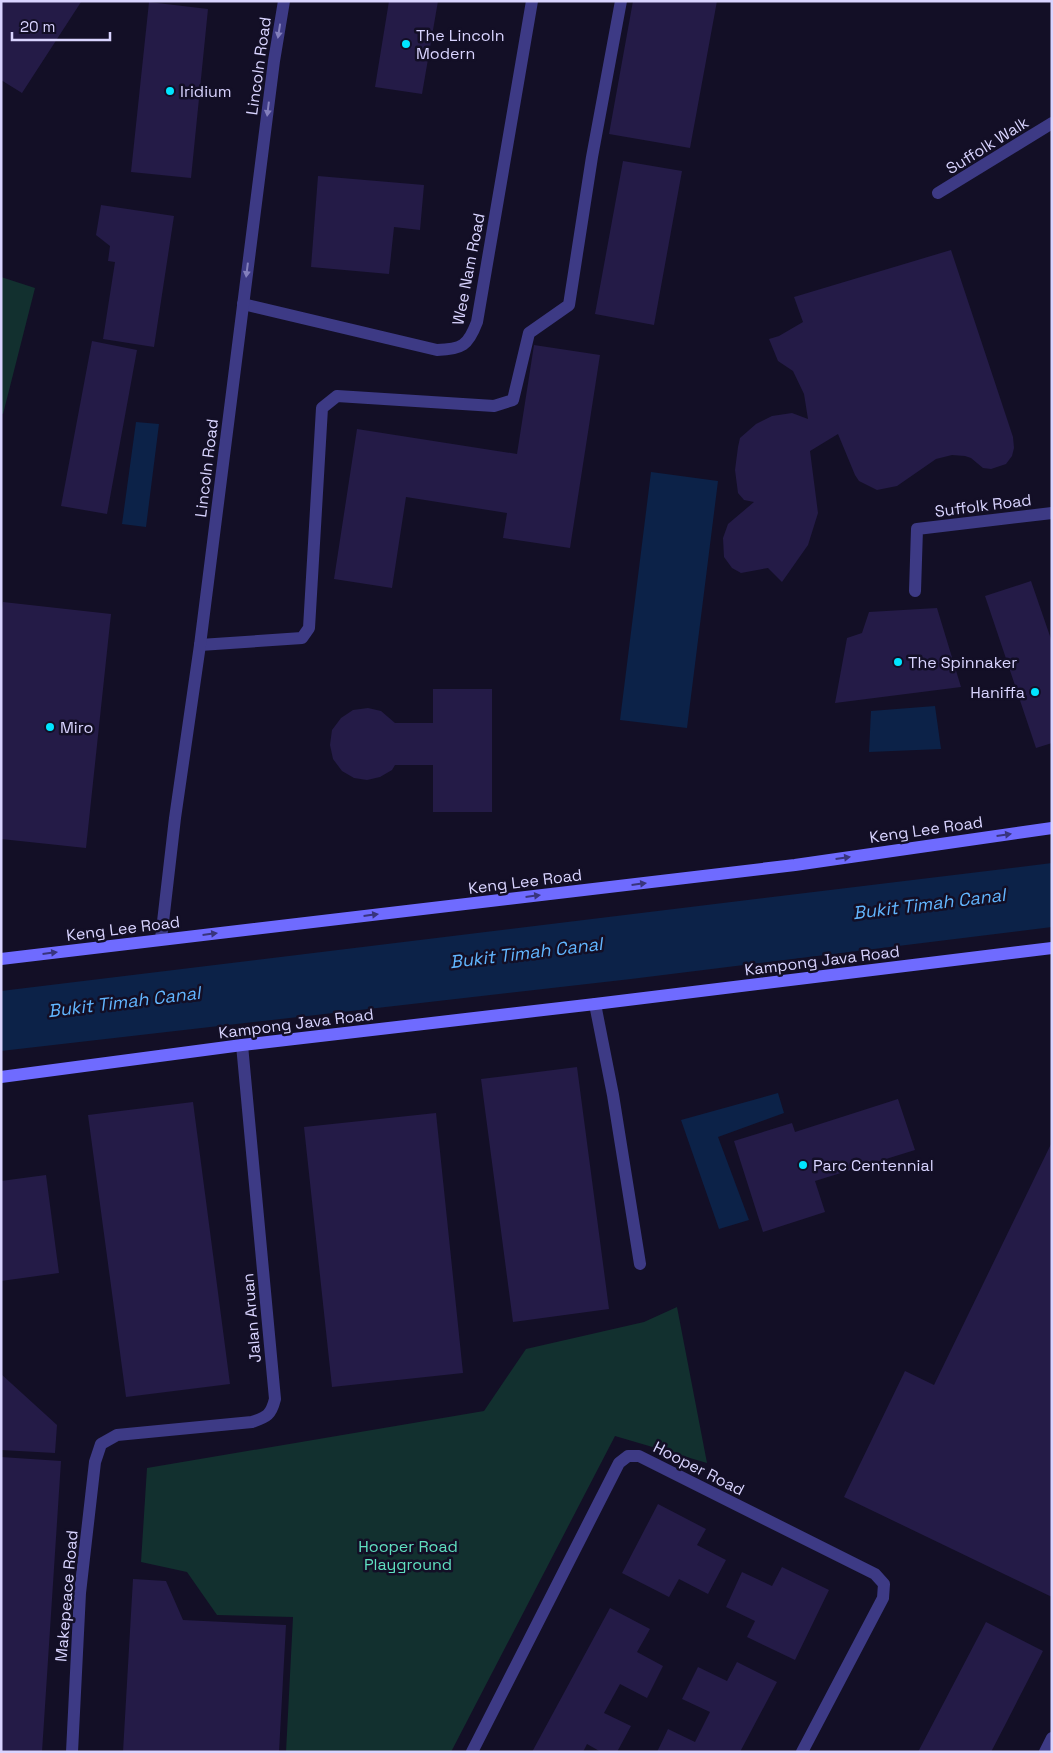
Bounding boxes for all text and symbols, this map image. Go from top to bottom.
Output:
scale bar [12,10,110,42]
street label: Lincoln Road [241,16,276,117]
text: 20 m [20,17,55,36]
one-way arrow [275,23,283,39]
place label: The Lincoln Modern [416,25,504,64]
marker: The Lincoln Modern [400,38,412,50]
place label: Iridium [180,81,232,102]
marker: Iridium [164,85,176,97]
one-way arrow [264,101,272,117]
street label: Suffolk Walk [942,112,1033,179]
street label: Wee Nam Road [447,211,490,327]
one-way arrow [243,263,251,279]
street label: Lincoln Road [190,418,223,518]
street label: Suffolk Road [934,489,1033,522]
place label: The Spinnaker [908,652,1017,673]
marker: The Spinnaker [892,656,904,668]
place label: Haniffa [970,682,1025,703]
marker: Haniffa [1029,686,1041,698]
place label: Miro [60,717,93,738]
marker: Miro [44,721,56,733]
street label: Keng Lee Road [868,811,984,848]
one-way arrow [997,830,1013,838]
one-way arrow [836,853,852,861]
street label: Keng Lee Road [467,864,583,899]
one-way arrow [631,880,647,888]
water label: Bukit Timah Canal [851,882,1009,924]
one-way arrow [525,892,541,900]
street label: Keng Lee Road [65,911,181,946]
one-way arrow [364,911,380,919]
one-way arrow [202,930,218,938]
water label: Bukit Timah Canal [448,931,606,973]
street label: Kampong Java Road [743,941,901,980]
one-way arrow [42,949,58,957]
water label: Bukit Timah Canal [46,980,204,1022]
street label: Kampong Java Road [217,1004,375,1043]
place label: Parc Centennial [813,1155,934,1176]
marker: Parc Centennial [797,1159,809,1171]
street label: Jalan Aruan [237,1272,266,1364]
street label: Hooper Road [650,1437,748,1500]
street label: Makepeace Road [50,1529,83,1663]
park label: Hooper Road Playground [358,1536,458,1575]

